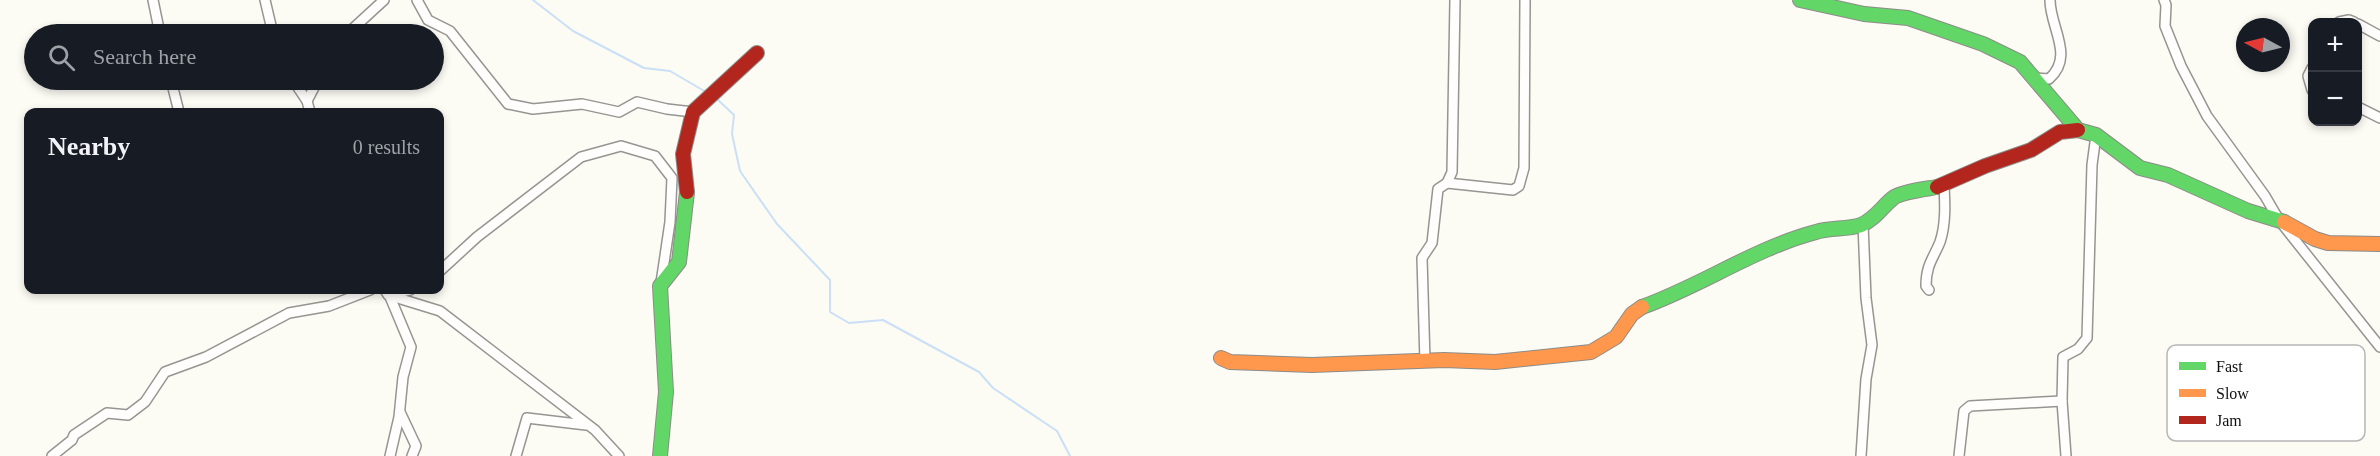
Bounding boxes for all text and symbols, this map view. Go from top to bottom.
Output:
north arrow [2236,18,2290,72]
map controls [2308,18,2362,126]
button: + [2308,18,2362,72]
search box [24,24,444,90]
icon: search [45,41,78,74]
text: Search here [93,44,196,69]
button: − [2308,72,2362,126]
text: Nearby [48,132,130,161]
text: 0 results [353,136,420,158]
legend [2167,345,2365,441]
text: Fast [2216,358,2243,375]
text: Slow [2216,385,2249,402]
text: Jam [2216,412,2242,429]

